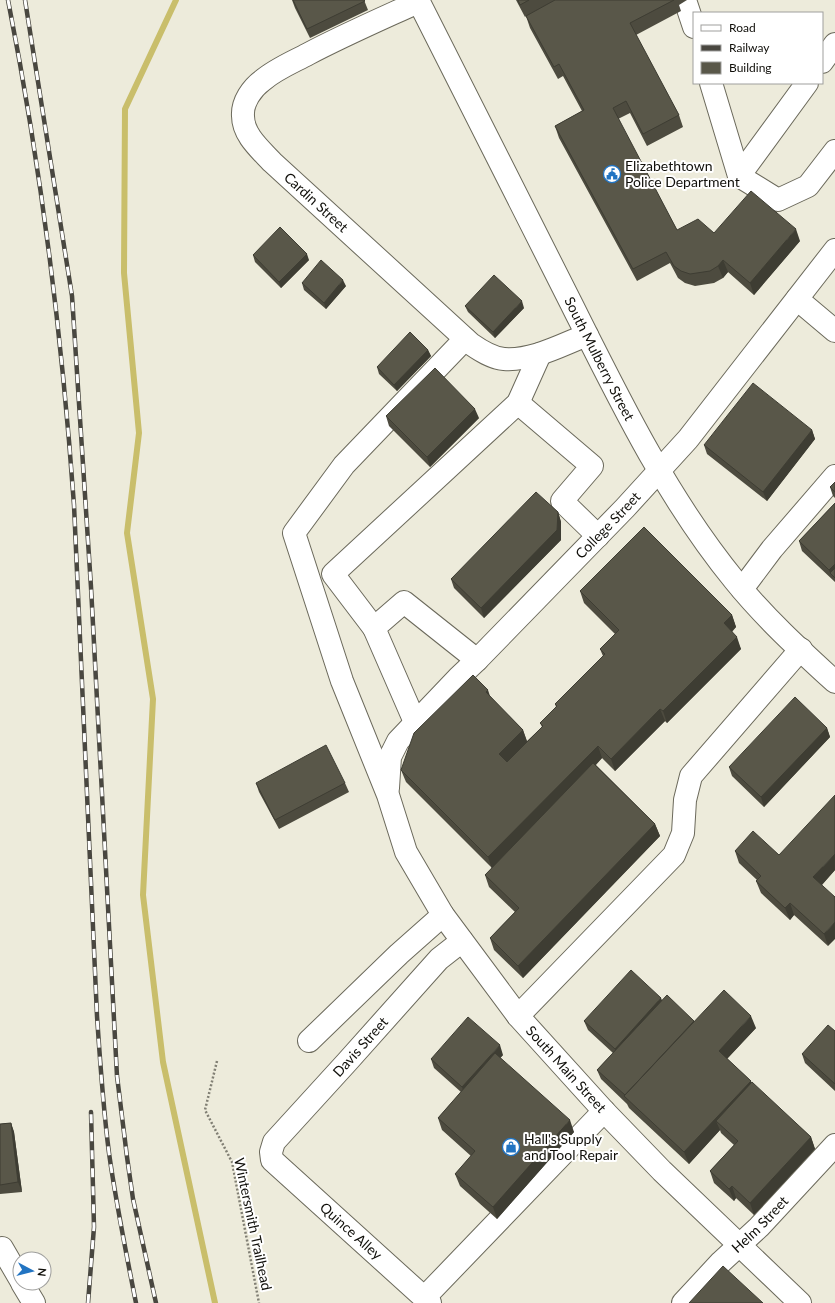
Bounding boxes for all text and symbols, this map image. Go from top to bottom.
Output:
legend [693,12,823,84]
text: Road [729,20,756,35]
text: Railway [729,40,770,55]
text: Building [729,60,772,75]
place label: Elizabethtown Police Department [625,157,740,190]
public building icon: Elizabethtown Police Department [602,164,622,184]
street label: Cardin Street [281,168,352,235]
street label: South Mulberry Street [561,294,638,423]
street label: College Street [572,488,644,562]
street label: Davis Street [329,1013,391,1080]
street label: South Main Street [523,1022,610,1116]
place label: Hall's Supply and Tool Repair [524,1130,618,1163]
shop icon: Hall's Supply and Tool Repair [501,1137,521,1157]
street label: Wintersmith Trailhead [231,1156,276,1292]
street label: Helm Street [728,1192,791,1256]
street label: Quince Alley [317,1198,386,1263]
north arrow [12,1251,52,1291]
text: N [35,1267,49,1277]

